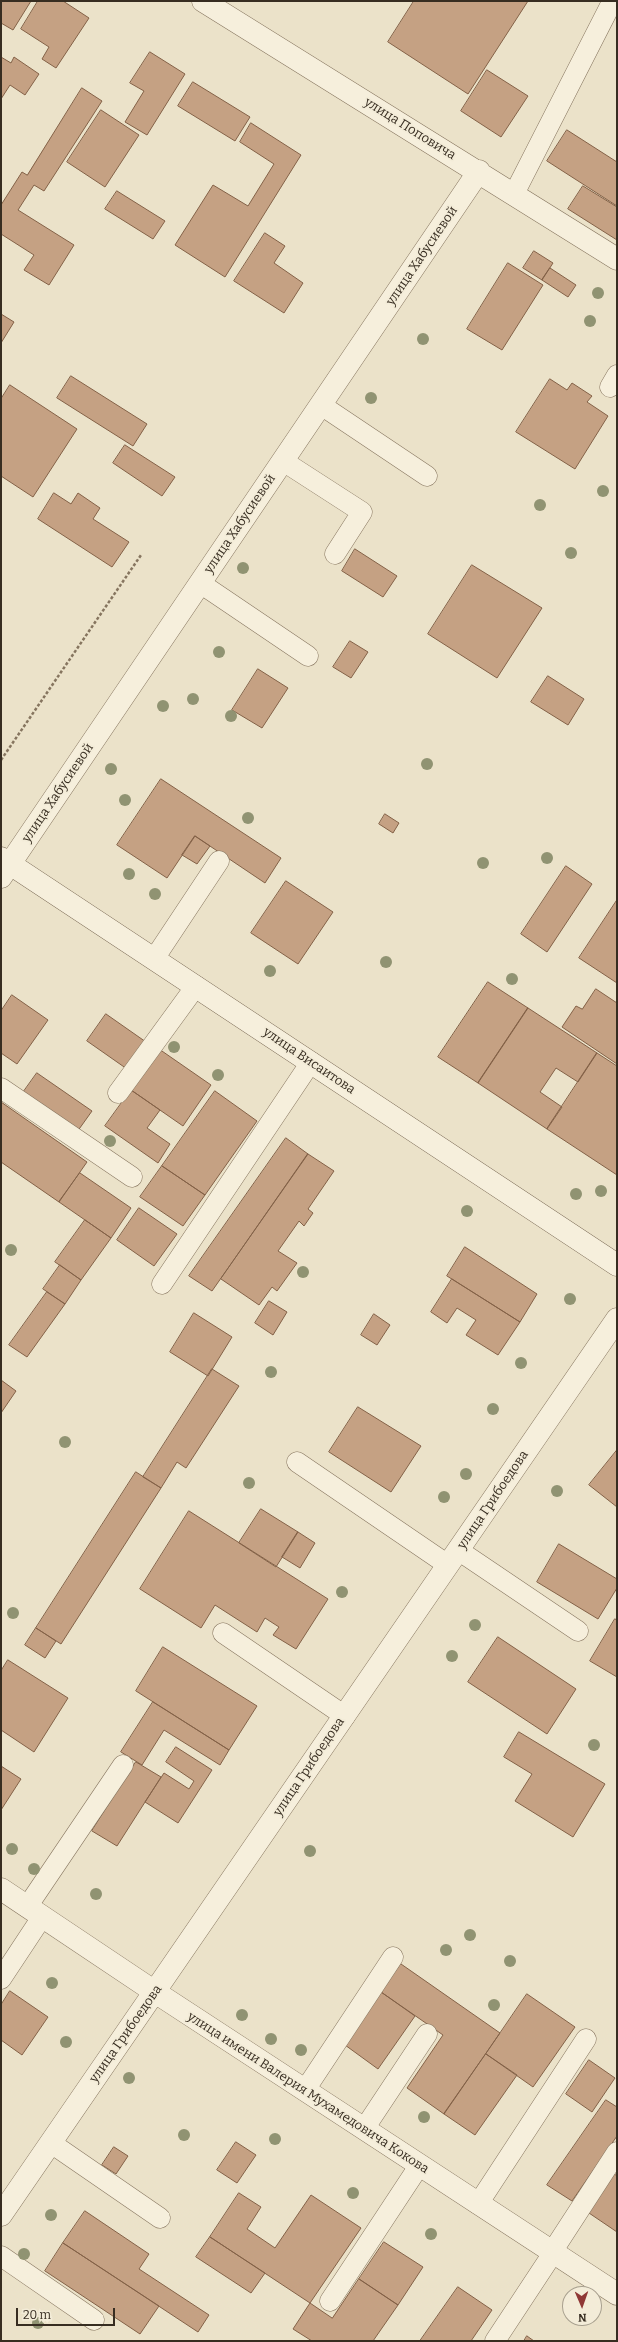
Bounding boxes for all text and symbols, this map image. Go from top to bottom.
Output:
street label: улица Поповича [361,95,459,163]
street label: улица Хабусиевой [383,203,461,309]
street label: улица Хабусиевой [201,471,279,577]
street label: улица Хабусиевой [19,740,97,846]
street label: улица Висаитова [260,1024,358,1098]
street label: улица Грибоедова [454,1448,532,1552]
street label: улица Грибоедова [270,1715,348,1819]
street label: улица Грибоедова [86,1982,166,2086]
street label: улица имени Валерия Мухамедовича Кокова [184,2009,432,2177]
north arrow [562,2286,602,2326]
scale bar [18,2300,117,2326]
text: 20 m [23,2308,51,2322]
text: N [578,2311,587,2324]

